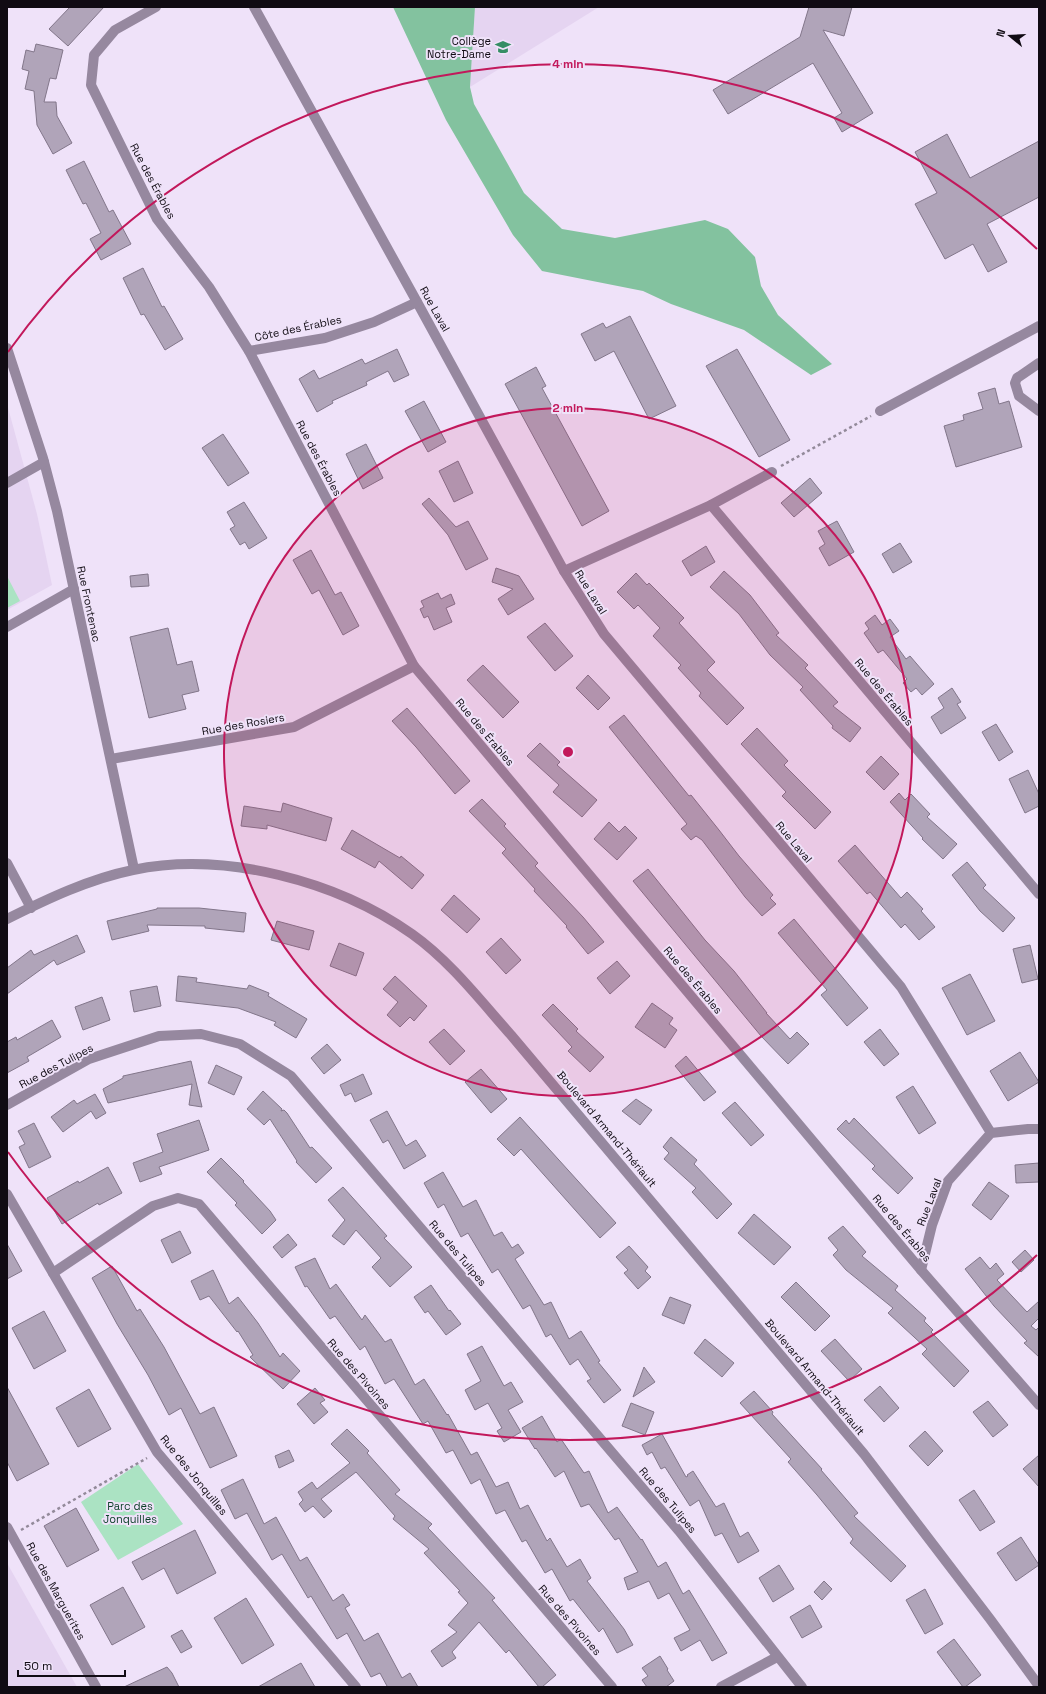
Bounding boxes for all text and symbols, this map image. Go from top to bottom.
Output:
north arrow [990,16,1030,56]
text: N [993,27,1008,39]
place label: Collège Notre-Dame [427,34,491,61]
school or university icon: Collège Notre-Dame [494,38,512,56]
text: 4 min [552,56,584,72]
street label: Rue des Érables [127,141,179,221]
street label: Rue Laval [417,284,453,334]
street label: Côte des Érables [253,312,343,344]
text: 2 min [552,400,584,416]
street label: Rue des Érables [293,418,345,498]
street label: Rue Frontenac [74,565,104,643]
street label: Rue Laval [572,567,610,617]
street label: Rue des Érables [852,655,916,729]
street label: Rue des Érables [453,695,517,769]
street label: Rue des Rosiers [201,710,286,738]
centre of rings [561,745,575,759]
street label: Rue Laval [773,818,815,866]
street label: Rue des Érables [661,943,725,1017]
street label: Rue des Tulipes [16,1040,96,1091]
street label: Boulevard Armand-Thériault [554,1068,660,1190]
street label: Rue Laval [914,1176,944,1228]
street label: Rue des Érables [870,1191,934,1265]
street label: Rue des Tulipes [426,1217,490,1289]
street label: Boulevard Armand-Thériault [762,1316,868,1438]
street label: Rue des Pivoines [325,1336,394,1412]
street label: Rue des Jonquilles [157,1432,231,1518]
street label: Rue des Tulipes [636,1464,700,1536]
park label: Parc des Jonquilles [103,1499,157,1526]
street label: Rue des Marguerites [23,1540,89,1642]
street label: Rue des Pivoines [536,1582,605,1658]
scale bar [18,1652,125,1678]
text: 50 m [24,1658,52,1674]

